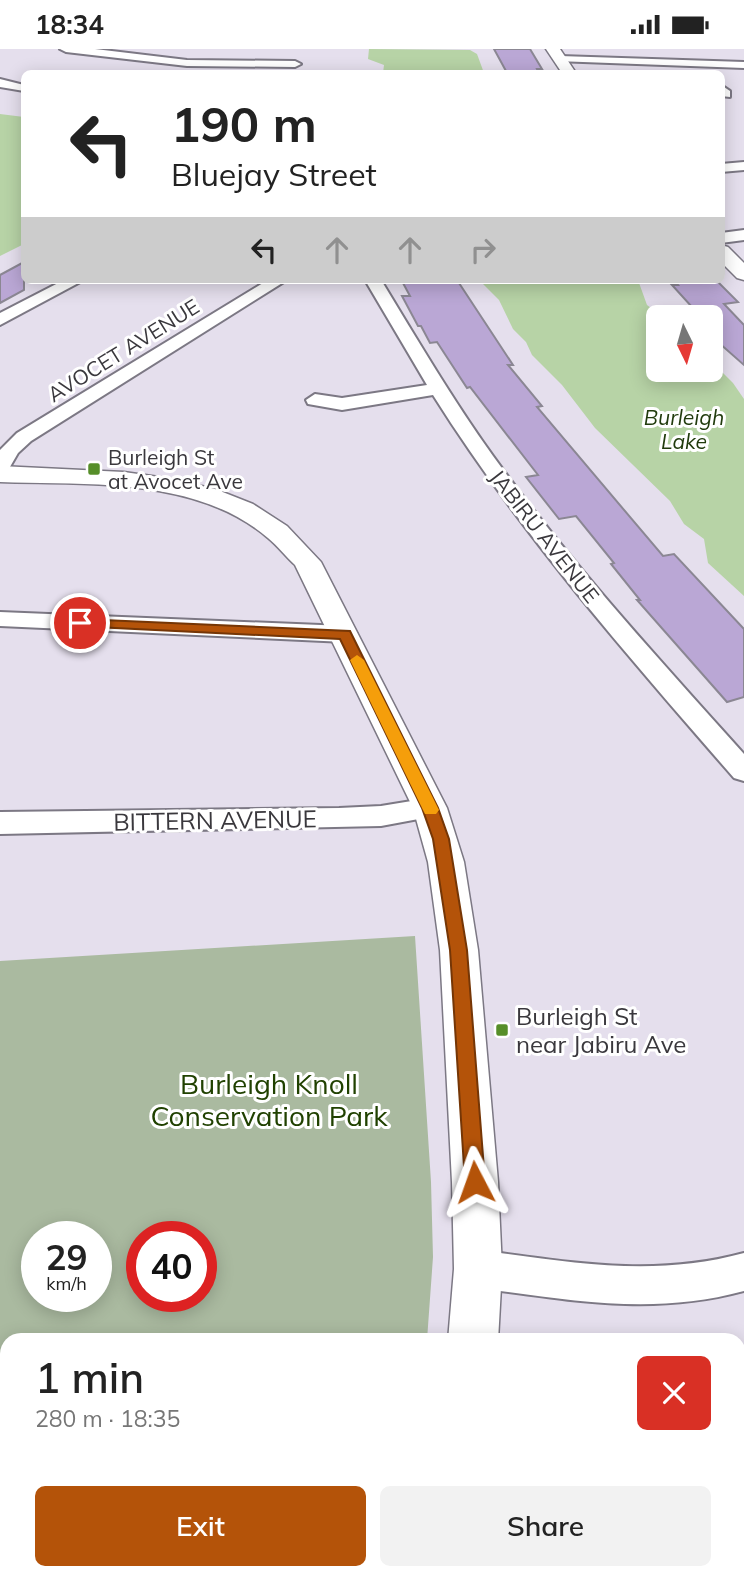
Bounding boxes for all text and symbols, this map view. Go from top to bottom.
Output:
text: 18:34 [35,8,104,41]
text: 190 m [171,93,317,154]
icon: left [56,98,147,189]
text: Bluejay Street [171,154,377,194]
icon: left [245,231,283,269]
icon: ahead [318,231,356,269]
icon: ahead [391,231,429,269]
icon: right [464,231,502,269]
street label: AVOCET AVENUE [42,293,204,407]
north arrow [646,305,723,381]
map controls [646,305,723,382]
water label: Burleigh Lake [644,404,724,454]
place label: Burleigh St at Avocet Ave [108,444,243,494]
marker: Burleigh St at Avocet Ave [86,461,102,477]
street label: JABIRU AVENUE [485,464,605,608]
pin [50,593,110,653]
icon: arrive [61,604,99,642]
street label: BITTERN AVENUE [113,803,317,837]
place label: Burleigh St near Jabiru Ave [516,1001,686,1059]
marker: Burleigh St near Jabiru Ave [494,1022,510,1038]
park label: Burleigh Knoll Conservation Park [150,1066,388,1133]
position arrow [438,1145,512,1219]
speed limit sign: 40 [126,1221,217,1312]
text: 29 [45,1235,88,1279]
text: km/h [46,1272,87,1295]
text: 1 min [35,1351,144,1404]
button: close [637,1356,711,1430]
text: 280 m · 18:35 [35,1404,180,1433]
button: Exit [35,1486,366,1566]
button: Share [380,1486,711,1566]

